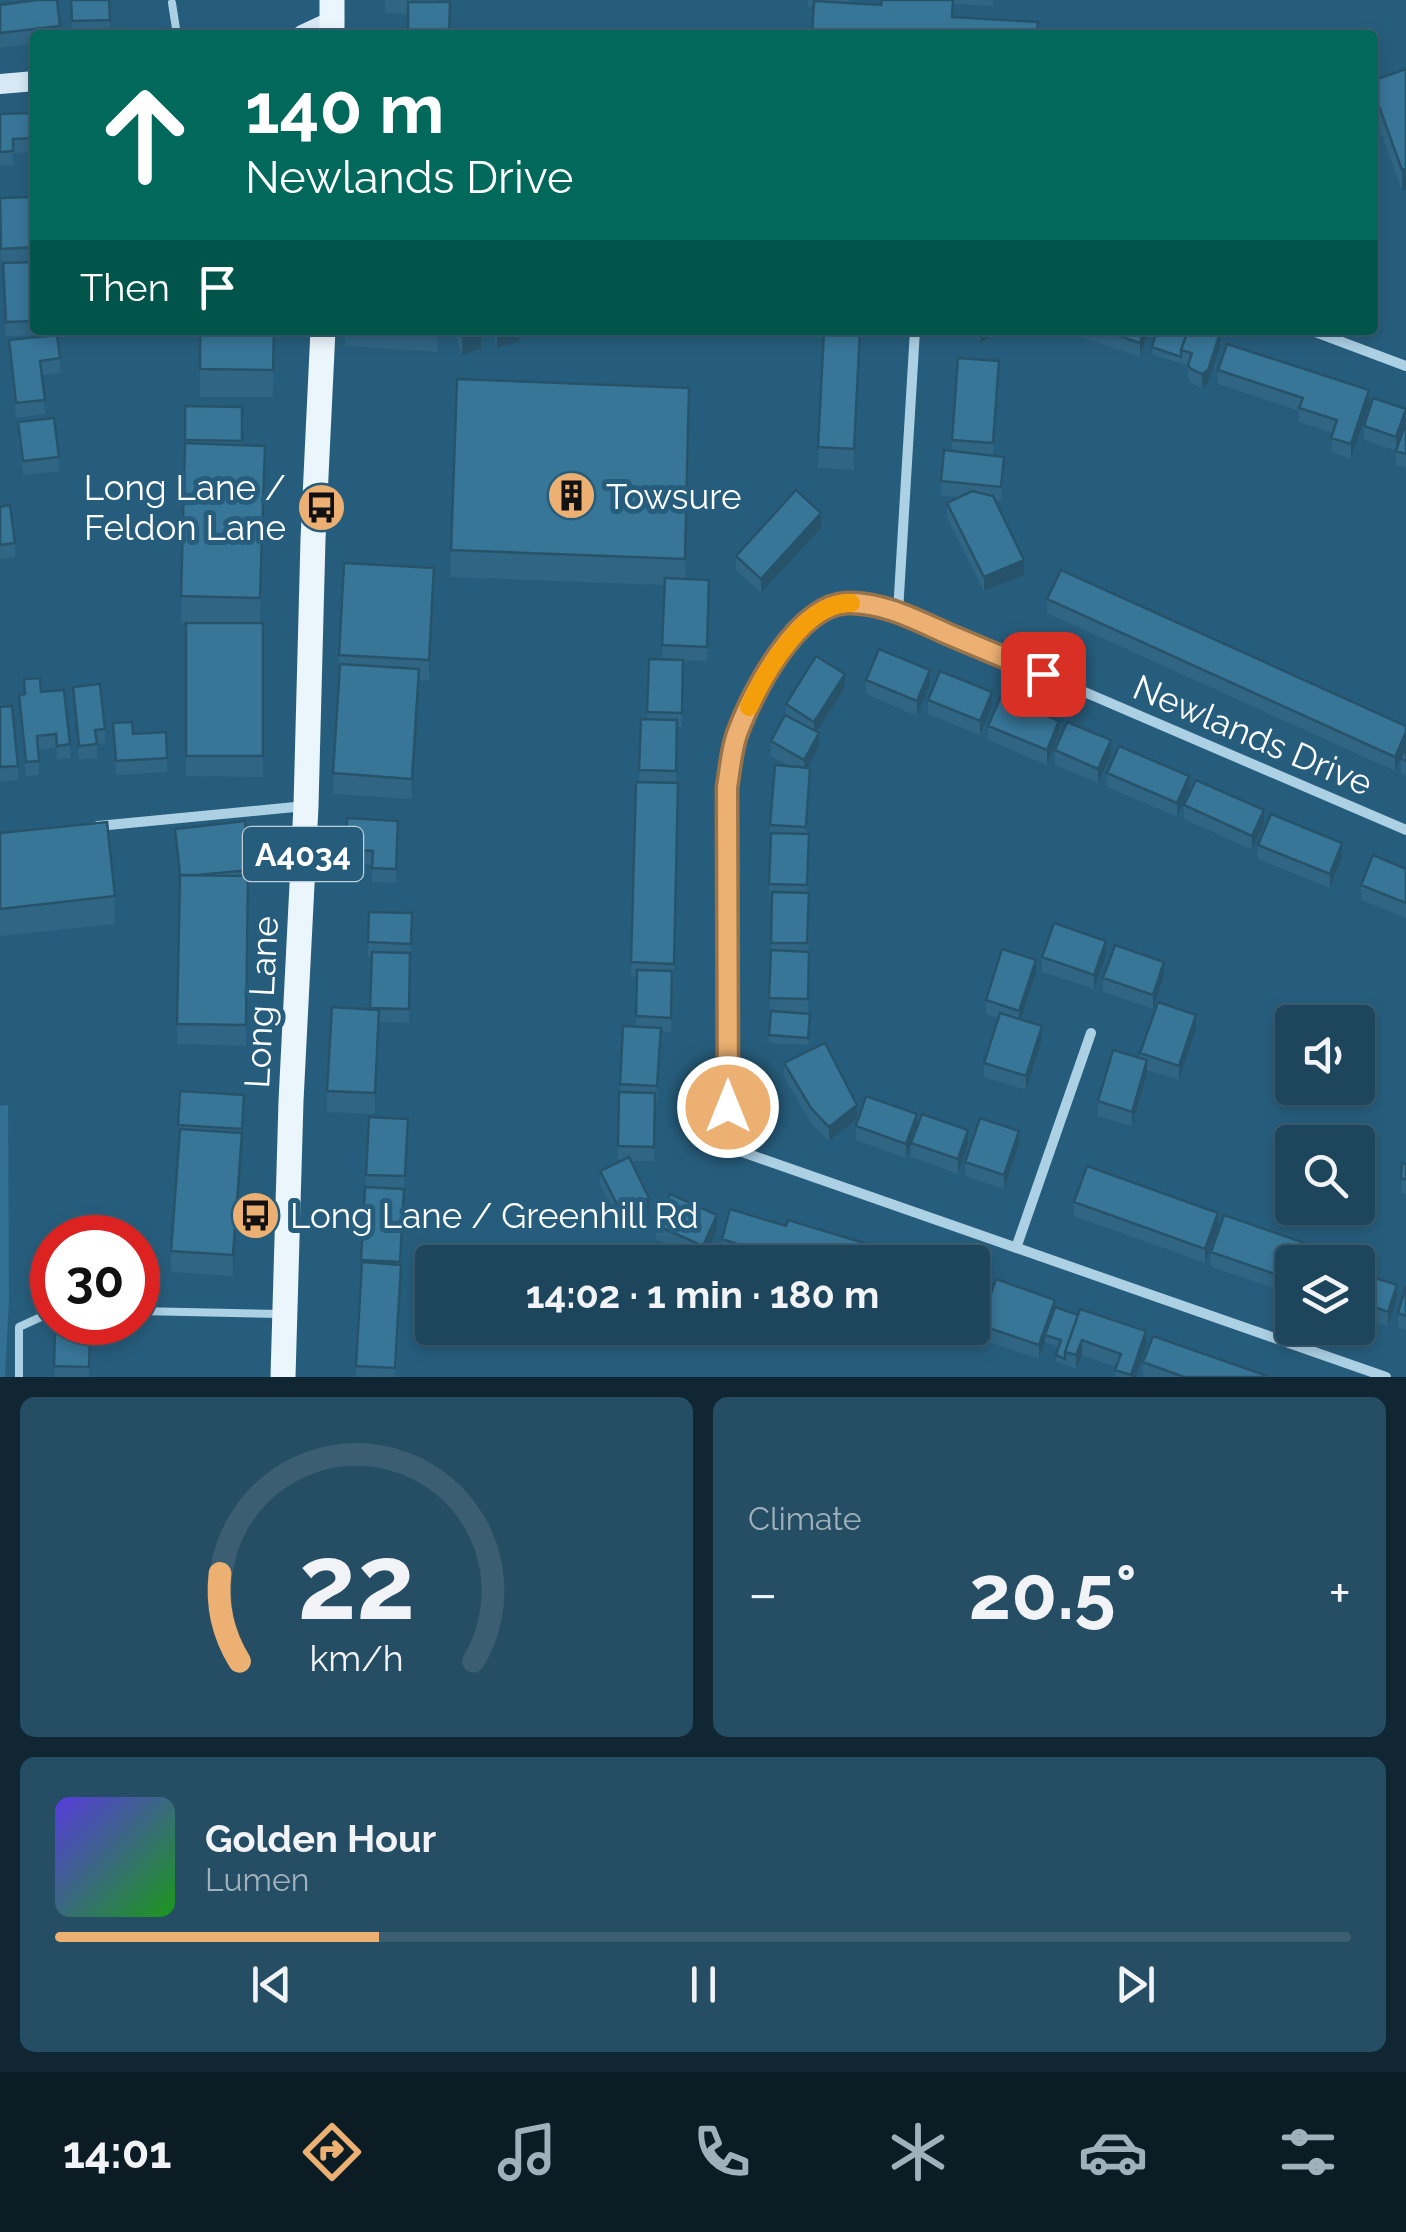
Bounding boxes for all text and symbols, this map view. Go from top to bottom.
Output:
text: 140 m [245,67,445,149]
icon: ahead [80,70,210,200]
text: Newlands Drive [245,151,573,204]
icon: arrive [190,260,245,315]
text: Then [80,265,170,310]
place label: Long Lane / Feldon Lane [84,467,286,548]
building icon: Towsure [545,470,597,522]
place label: Towsure [606,476,742,517]
bus stop icon: Long Lane / Feldon Lane [295,481,347,533]
pin [1001,632,1086,717]
icon: arrive [1016,647,1071,702]
street label: Newlands Drive [1127,666,1379,804]
road number: A4034 [243,827,363,881]
street label: Long Lane [236,915,286,1089]
map controls [1275,1005,1375,1345]
button: sound [1275,1005,1375,1105]
position arrow [676,1055,780,1159]
button: search [1275,1125,1375,1225]
bus stop icon: Long Lane / Greenhill Rd [229,1189,281,1241]
place label: Long Lane / Greenhill Rd [290,1195,699,1236]
speed limit sign: 30 [30,1215,160,1345]
button: layers [1275,1245,1375,1345]
text: 14:02 · 1 min · 180 m [526,1272,879,1317]
text: Climate [748,1500,862,1537]
text: 22 [298,1521,415,1643]
text: 20.5° [969,1548,1137,1637]
text: − [748,1561,778,1626]
text: + [1328,1561,1351,1626]
text: km/h [309,1637,404,1679]
text: Golden Hour [205,1816,436,1861]
text: Lumen [205,1861,309,1898]
icon: previous [244,1957,299,2012]
icon: pause [676,1957,731,2012]
icon: next [1108,1957,1163,2012]
icon: directions [297,2117,367,2187]
icon: music [492,2117,562,2187]
icon: phone [687,2117,757,2187]
icon: climate [883,2117,953,2187]
icon: car [1078,2117,1148,2187]
icon: filters [1273,2117,1343,2187]
text: 14:01 [63,2126,172,2179]

